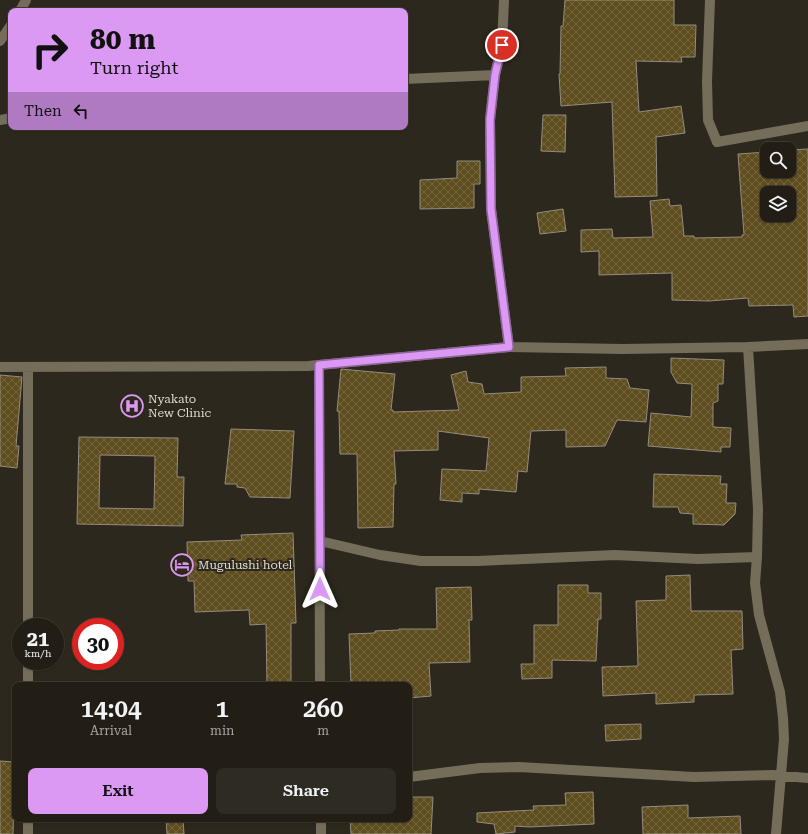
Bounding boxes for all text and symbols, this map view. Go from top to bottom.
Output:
text: 80 m [90,23,155,56]
icon: right [24,24,76,76]
pin [485,28,519,62]
icon: arrive [491,34,513,56]
text: Turn right [90,57,178,78]
icon: left [70,100,92,122]
text: Then [24,102,62,120]
map controls [760,142,796,222]
button: search [760,142,796,178]
button: layers [760,186,796,222]
place label: Nyakato New Clinic [148,392,212,420]
hospital icon: Nyakato New Clinic [119,393,145,419]
hotel icon: Mugulushi hotel [169,552,195,578]
place label: Mugulushi hotel [198,558,293,572]
position arrow [299,568,341,610]
speed limit sign: 30 [72,618,124,670]
text: 21 [27,627,49,651]
text: km/h [25,648,51,659]
text: 14:04 [81,695,141,723]
text: 1 [216,695,229,723]
text: 260 [303,695,343,723]
text: Arrival [90,723,132,738]
text: min [210,723,234,738]
text: m [317,723,329,738]
button: Exit [28,768,208,814]
button: Share [216,768,396,814]

